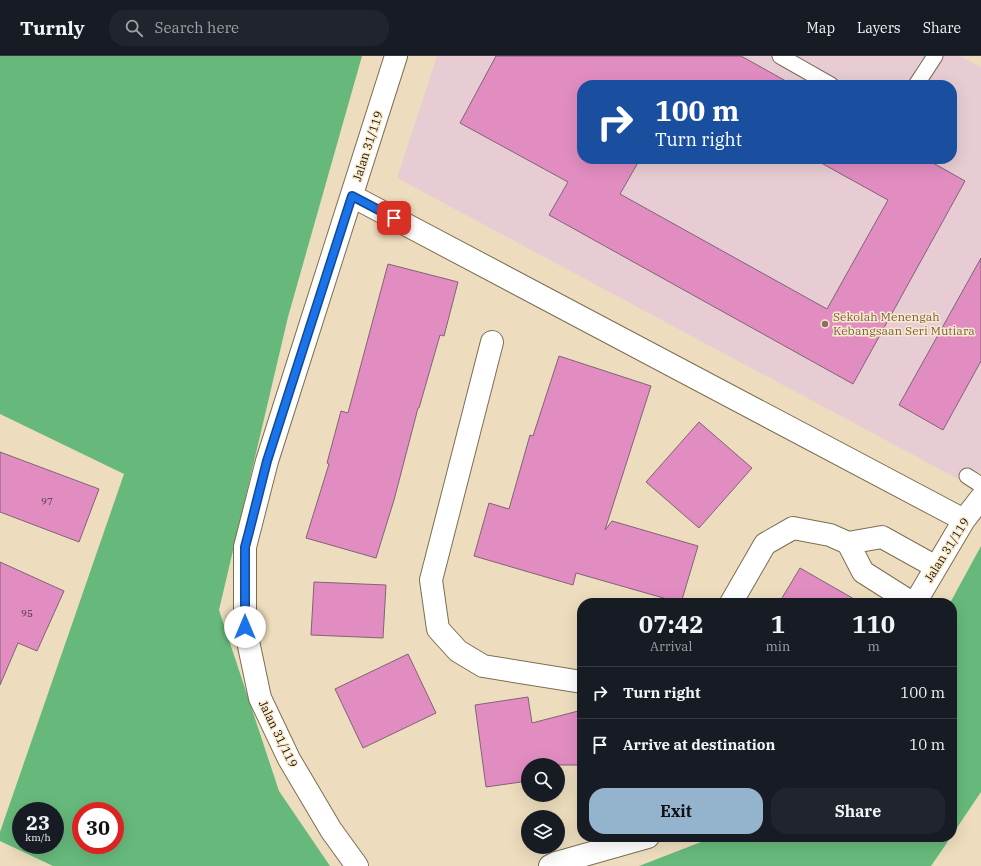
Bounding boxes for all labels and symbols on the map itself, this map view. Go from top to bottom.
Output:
street label: Jalan 31/119 [349,109,386,183]
pin [377,201,411,235]
place label: Sekolah Menengah Kebangsaan Seri Mutiara [833,309,975,338]
marker: Sekolah Menengah Kebangsaan Seri Mutiara [820,319,830,329]
house number: 97 [41,495,53,508]
street label: Jalan 31/119 [921,515,972,585]
position arrow [224,606,266,648]
house number: 95 [21,607,33,620]
street label: Jalan 31/119 [256,698,301,770]
speed limit sign: 30 [72,802,124,854]

